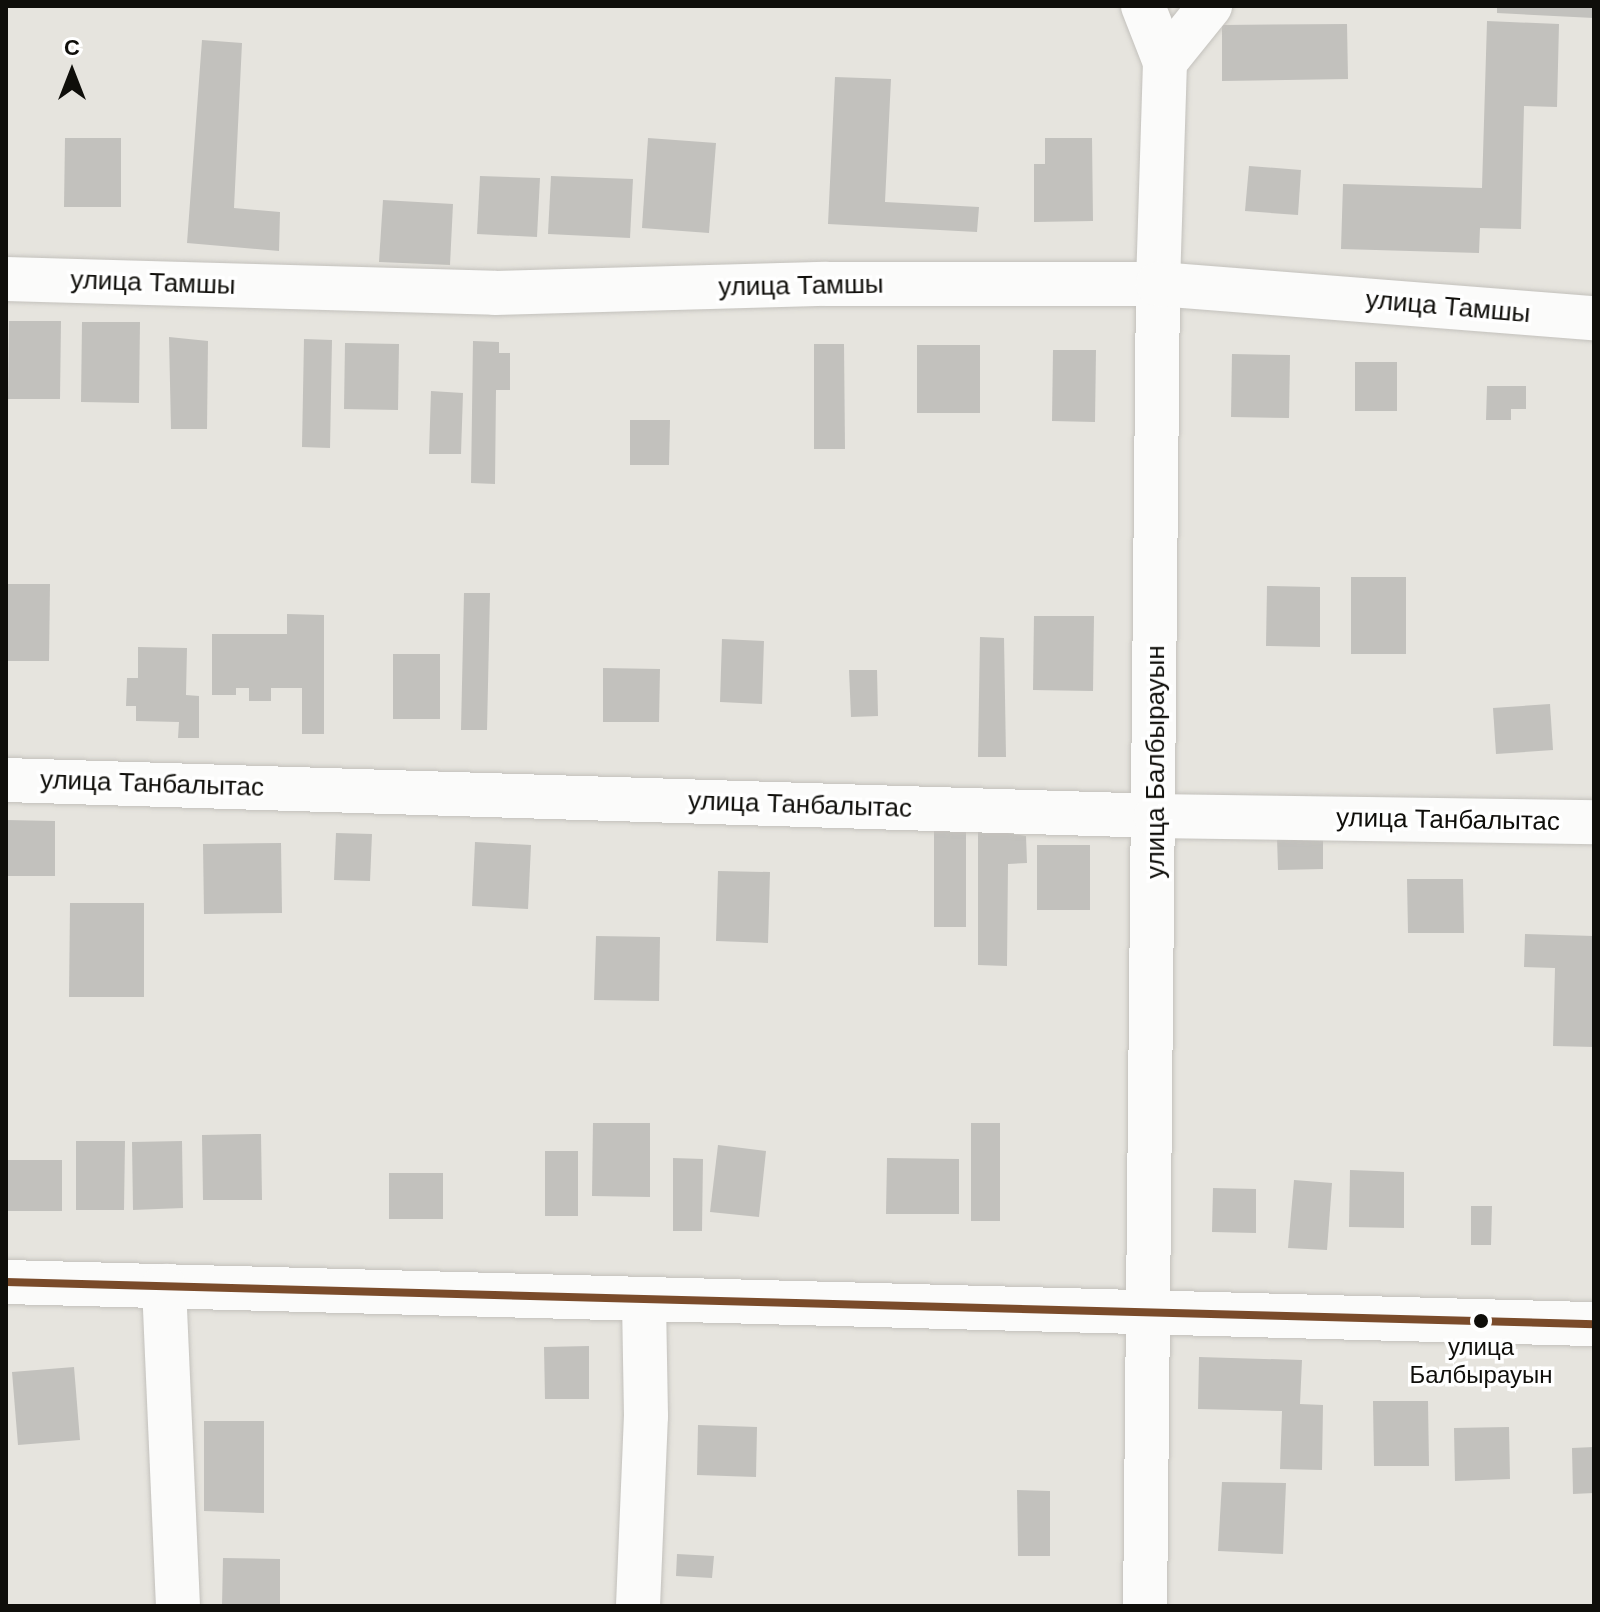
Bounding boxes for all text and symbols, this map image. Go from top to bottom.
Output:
north arrow [32,32,112,112]
text: С [64,35,80,60]
street label: улица Тамшы [70,265,236,301]
street label: улица Тамшы [718,269,884,303]
street label: улица Тамшы [1364,284,1532,330]
street label: улица Балбырауын [1140,645,1172,879]
street label: улица Танбалытас [40,765,264,803]
street label: улица Танбалытас [688,786,912,824]
street label: улица Танбалытас [1336,802,1560,838]
marker: улица Балбырауын [1473,1313,1489,1329]
place label: улица Балбырауын [1409,1333,1553,1389]

